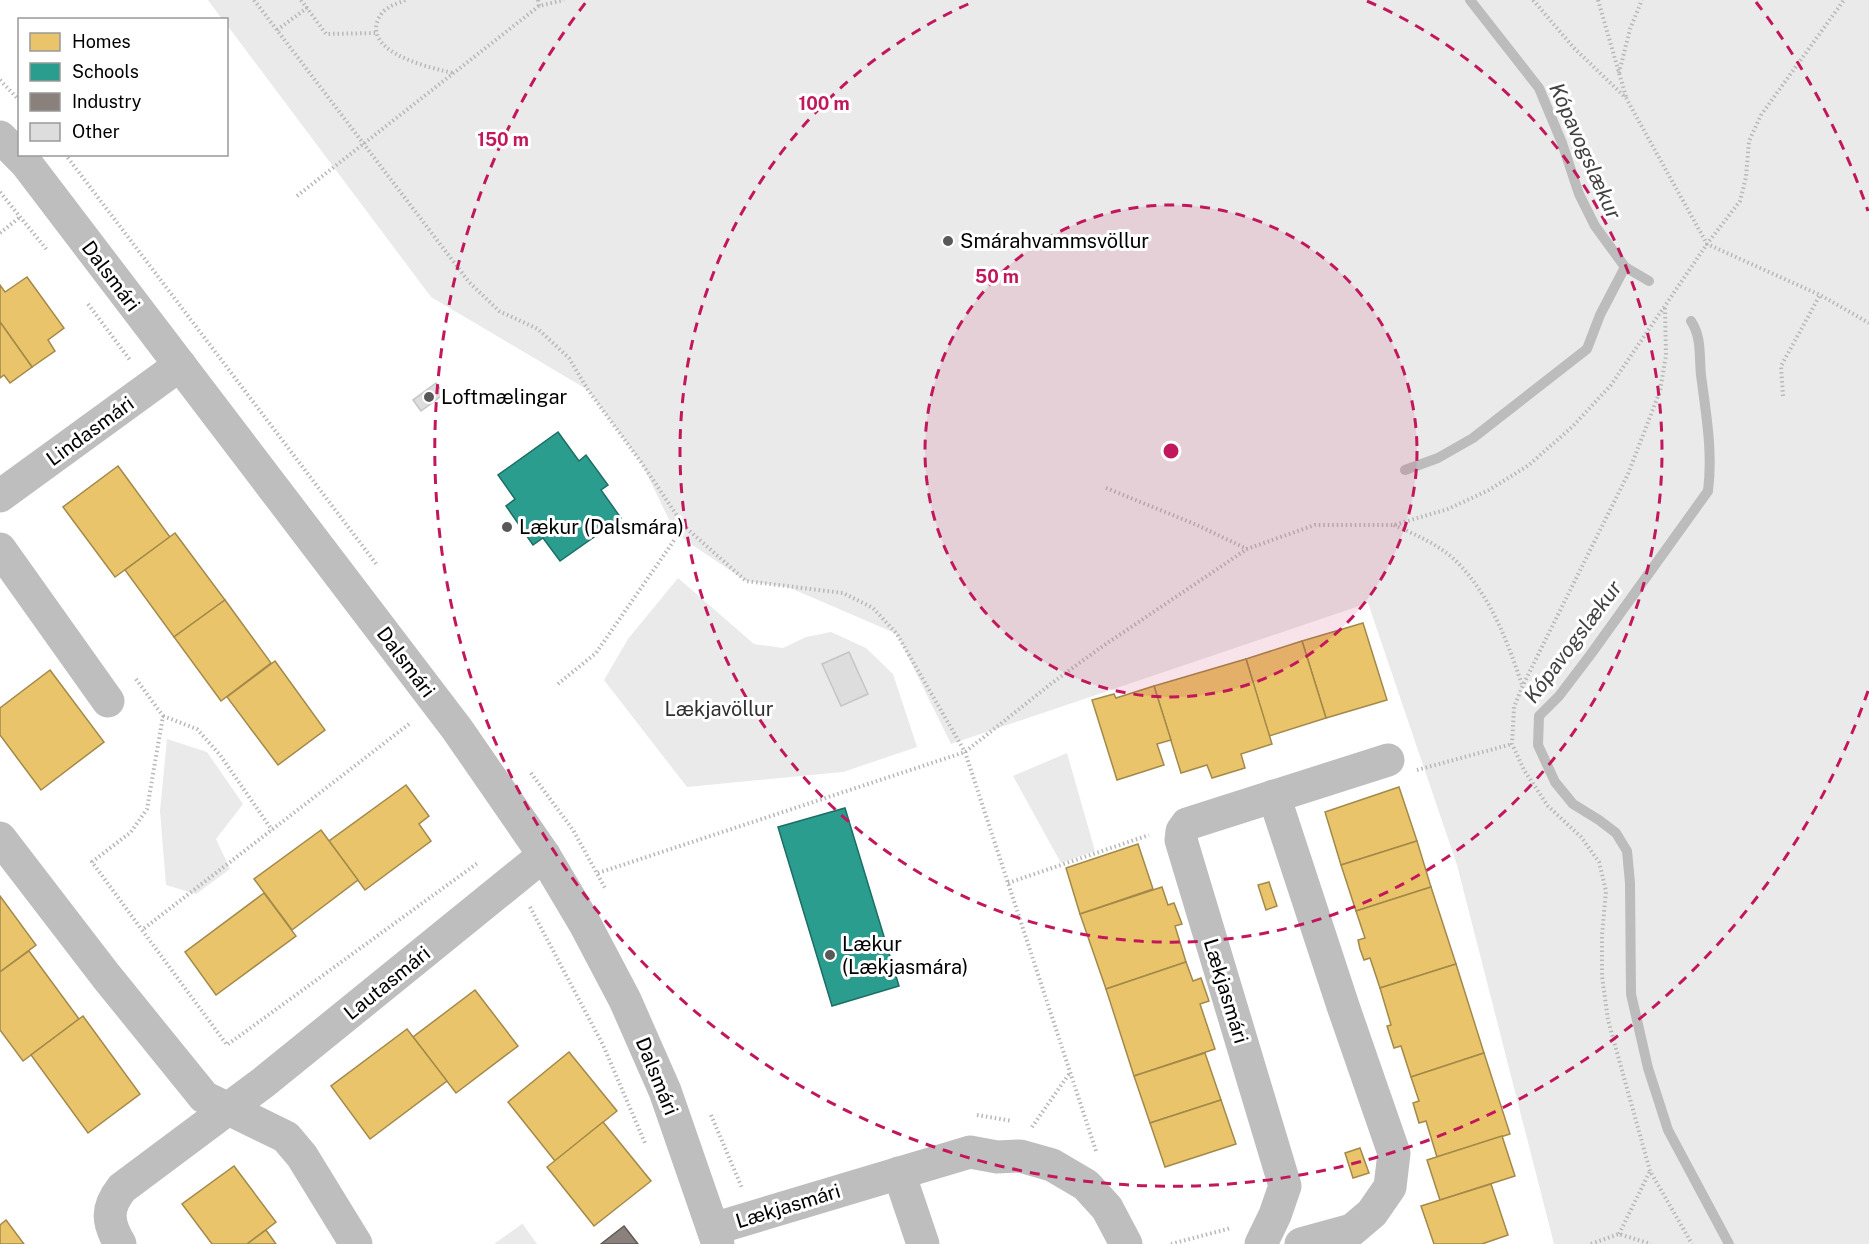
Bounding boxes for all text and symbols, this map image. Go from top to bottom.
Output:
legend [18,18,228,156]
text: Homes [72,31,131,52]
text: Schools [72,61,139,82]
water label: Kópavogslækur [1544,79,1627,224]
text: Industry [72,91,142,112]
text: 100 m [798,93,850,114]
text: Other [72,121,120,142]
text: 150 m [477,129,529,150]
place label: Smárahvammsvöllur [960,229,1149,253]
marker: Smárahvammsvöllur [941,234,955,248]
street label: Dalsmári [77,236,145,316]
text: 50 m [975,266,1019,287]
place label: Loftmælingar [441,385,567,409]
marker: Loftmælingar [422,390,436,404]
street label: Lindasmári [42,391,138,471]
centre of rings [1161,441,1181,461]
place label: Lækur (Dalsmára) [519,515,684,539]
marker: Lækur (Dalsmára) [500,520,514,534]
water label: Kópavogslækur [1519,575,1627,708]
street label: Dalsmári [372,622,440,702]
park label: Lækjavöllur [665,697,774,721]
place label: Lækur (Lækjasmára) [842,932,968,979]
street label: Lækjasmári [1199,936,1253,1046]
street label: Lautasmári [339,941,435,1025]
marker: Lækur (Lækjasmára) [823,948,837,962]
street label: Dalsmári [631,1034,683,1118]
street label: Lækjasmári [733,1179,843,1233]

